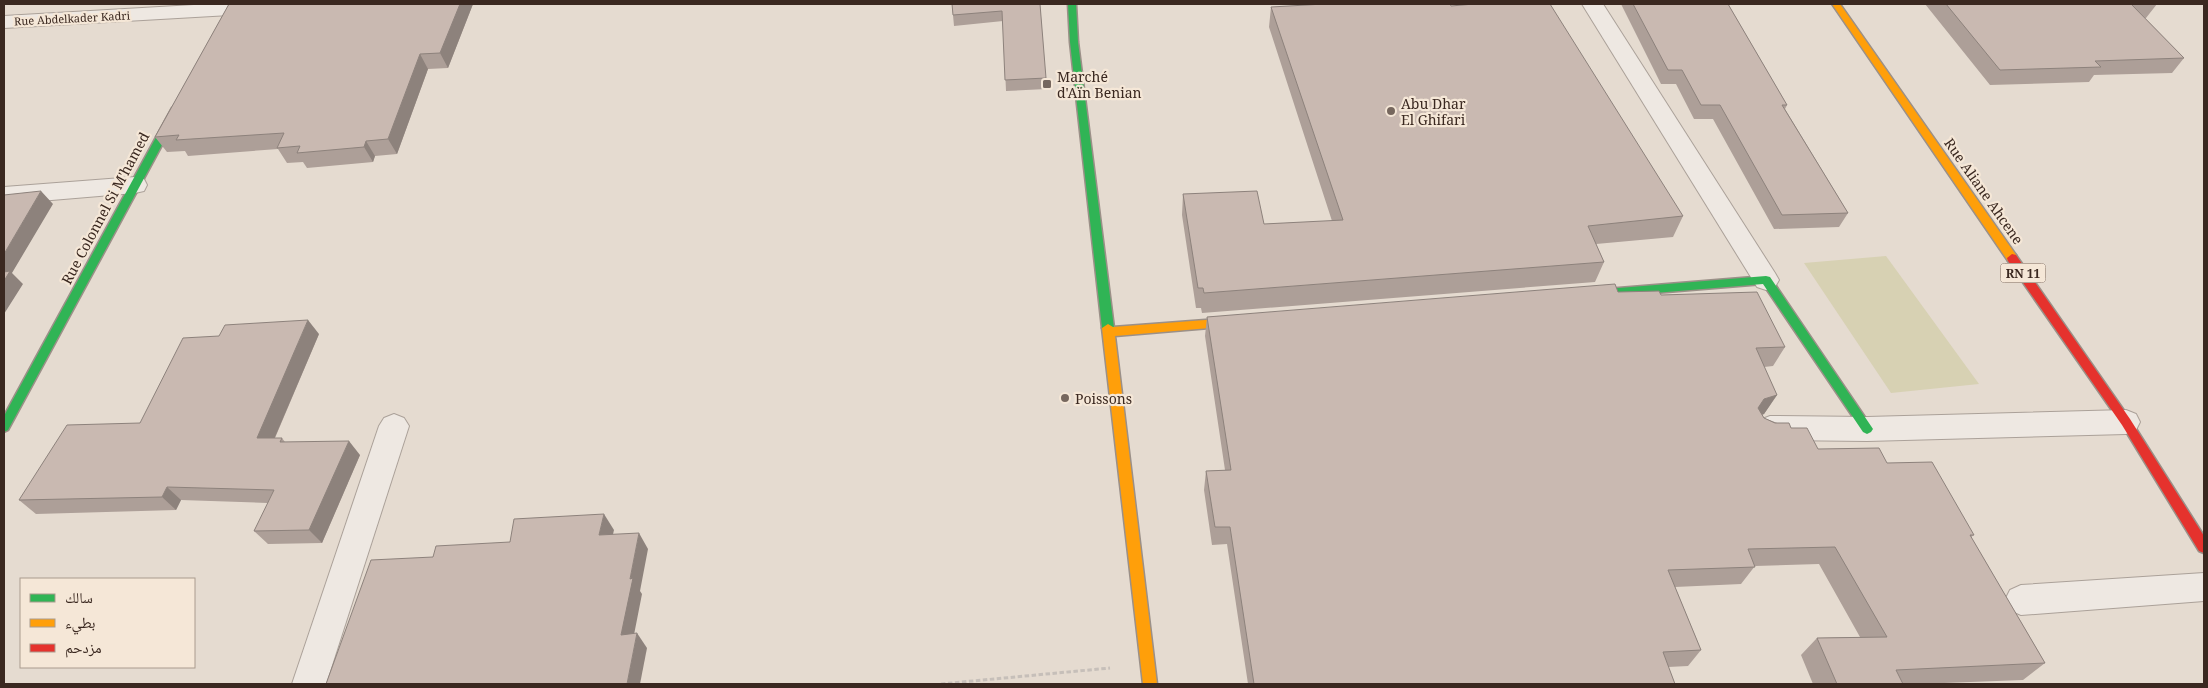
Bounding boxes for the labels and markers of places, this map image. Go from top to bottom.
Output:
place label: Marché d'Aïn Benian [1057,67,1142,102]
marker: Marché d'Aïn Benian [1041,78,1053,90]
place label: Abu Dhar El Ghifari [1401,94,1466,129]
marker: Abu Dhar El Ghifari [1385,105,1397,117]
place label: Poissons [1075,389,1132,408]
marker: Poissons [1059,392,1071,404]

